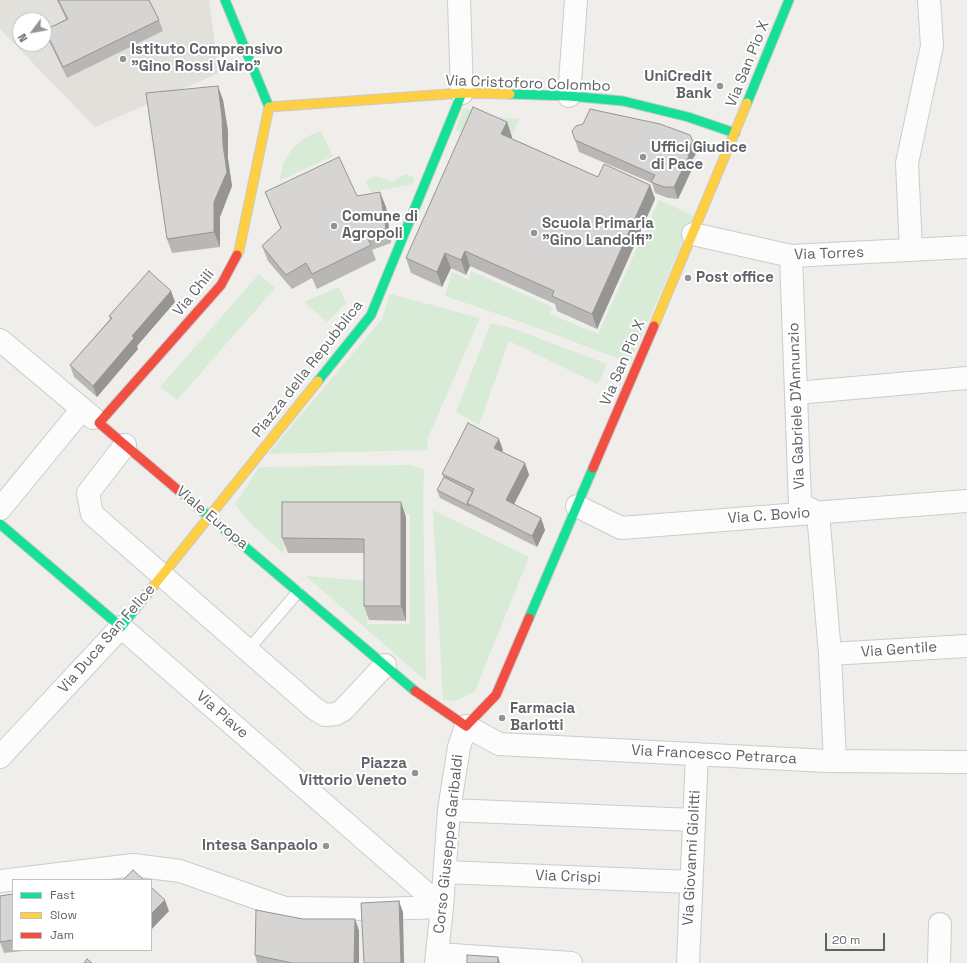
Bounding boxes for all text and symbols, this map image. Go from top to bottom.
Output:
north arrow [12,12,52,52]
street label: Via San Pio X [722,18,774,110]
text: N [15,31,31,45]
place label: Istituto Comprensivo "Gino Rossi Vairo" [131,41,283,76]
marker: Istituto Comprensivo "Gino Rossi Vairo" [118,54,128,64]
place label: UniCredit Bank [644,68,712,103]
street label: Via Cristoforo Colombo [445,72,611,96]
marker: UniCredit Bank [715,81,725,91]
place label: Uffici Giudice di Pace [651,139,747,174]
marker: Uffici Giudice di Pace [638,152,648,162]
place label: Comune di Agropoli [342,208,418,243]
place label: Scuola Primaria "Gino Landolfi" [542,215,654,250]
marker: Comune di Agropoli [329,221,339,231]
marker: Scuola Primaria "Gino Landolfi" [529,228,539,238]
street label: Via Torres [794,244,864,264]
street label: Via Chili [170,266,218,320]
place label: Post office [696,269,774,287]
marker: Post office [683,273,693,283]
street label: Piazza della Repubblica [249,297,367,441]
street label: Via San Pio X [597,317,649,409]
street label: Via Gabriele D'Annunzio [785,322,809,490]
street label: Viale Europa [172,483,252,553]
street label: Via C. Bovio [727,504,811,528]
street label: Via Duca San Felice [55,581,159,697]
street label: Via Gentile [860,638,938,662]
street label: Via Piave [192,688,252,742]
place label: Farmacia Barlotti [510,700,575,735]
marker: Farmacia Barlotti [497,713,507,723]
street label: Via Francesco Petrarca [631,742,797,768]
street label: Corso Giuseppe Garibaldi [431,753,467,935]
place label: Piazza Vittorio Veneto [299,755,407,790]
marker: Piazza Vittorio Veneto [410,768,420,778]
street label: Via Giovanni Giolitti [679,790,705,926]
place label: Intesa Sanpaolo [202,837,318,855]
marker: Intesa Sanpaolo [321,841,331,851]
street label: Via Crispi [535,867,601,887]
legend [12,879,152,951]
text: Fast [50,887,75,903]
text: Slow [50,907,77,923]
scale bar [827,925,887,951]
text: Jam [50,927,74,943]
text: 20 m [832,932,860,948]

